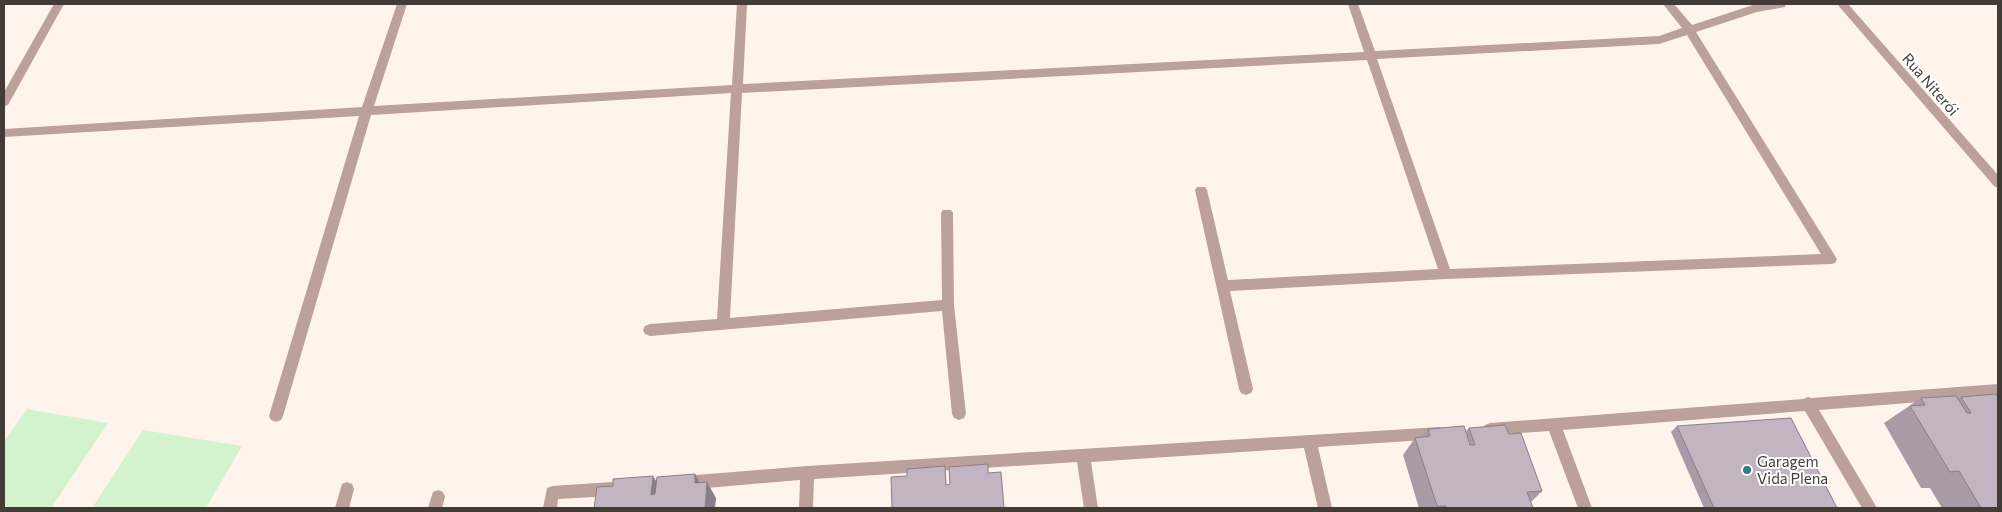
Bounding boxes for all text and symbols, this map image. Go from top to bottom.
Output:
street label: Rua Niterói [1899,49,1963,119]
place label: Garagem Vida Plena [1757,452,1828,487]
marker: Garagem Vida Plena [1741,464,1753,476]

